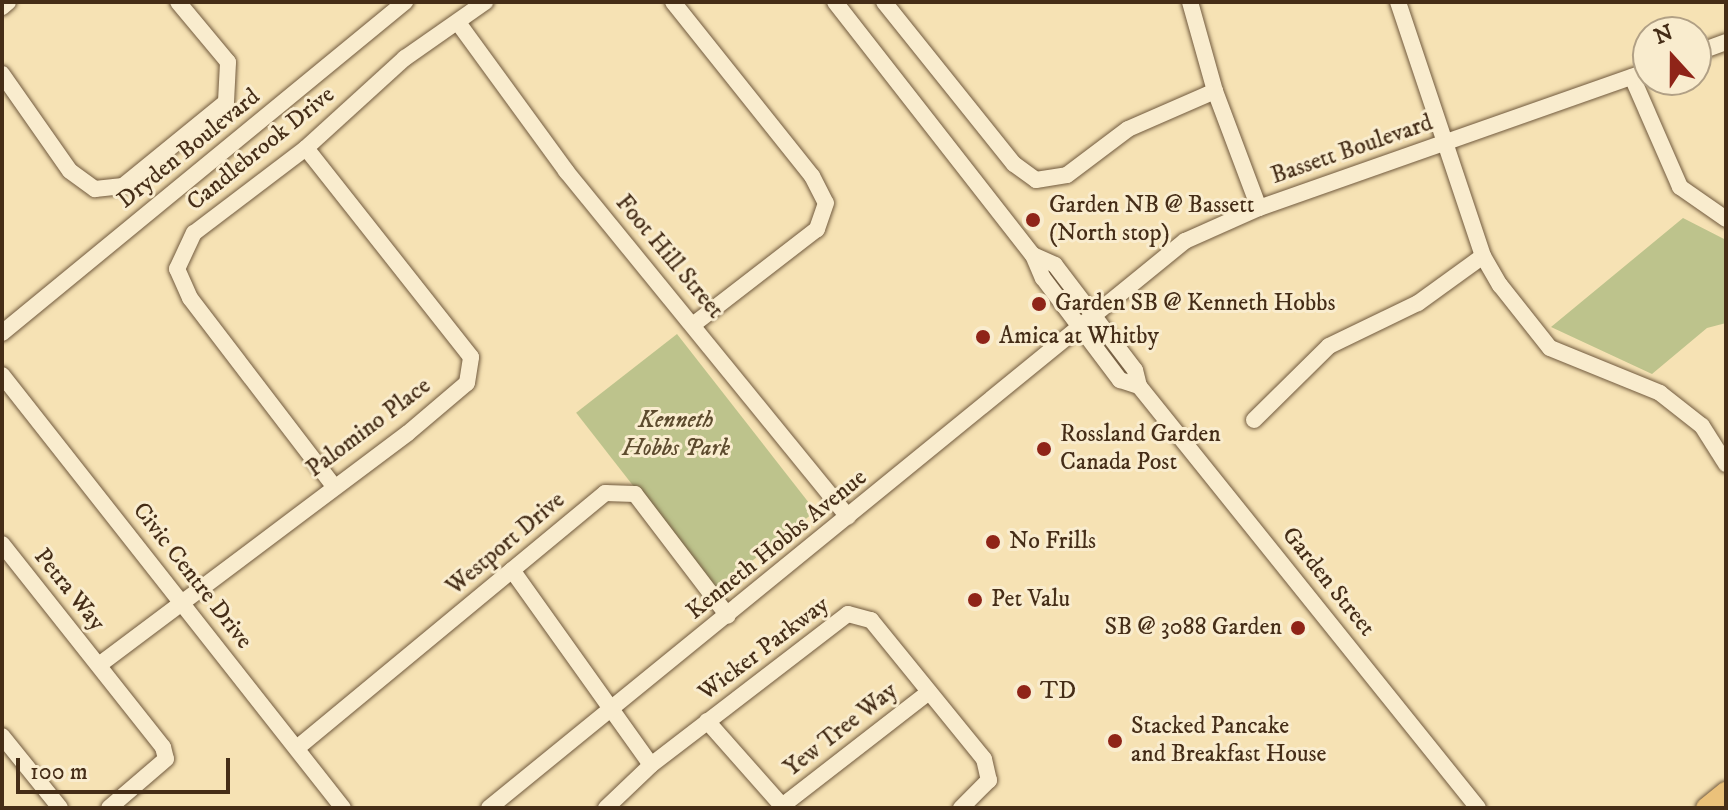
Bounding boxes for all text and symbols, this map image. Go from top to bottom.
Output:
north arrow [1632,16,1712,96]
text: N [1651,19,1677,51]
street label: Candlebrook Drive [181,81,341,217]
street label: Dryden Boulevard [112,83,266,215]
street label: Bassett Boulevard [1267,109,1437,191]
street label: Foot Hill Street [609,189,729,325]
place label: Garden NB @ Bassett (North stop) [1049,192,1255,248]
marker: Garden NB @ Bassett (North stop) [1024,211,1042,229]
place label: Garden SB @ Kenneth Hobbs [1055,290,1336,318]
marker: Garden SB @ Kenneth Hobbs [1030,295,1048,313]
place label: Amica at Whitby [999,323,1159,351]
marker: Amica at Whitby [974,328,992,346]
street label: Palomino Place [301,372,437,484]
park label: Kenneth Hobbs Park [622,407,730,463]
place label: Rossland Garden Canada Post [1060,421,1221,477]
marker: Rossland Garden Canada Post [1035,440,1053,458]
street label: Kenneth Hobbs Avenue [681,464,873,626]
street label: Westport Drive [441,486,571,602]
street label: Civic Centre Drive [126,497,258,655]
street label: Garden Street [1275,522,1381,642]
place label: No Frills [1009,528,1096,556]
marker: No Frills [984,533,1002,551]
street label: Petra Way [27,543,111,637]
place label: Pet Valu [991,586,1070,614]
street label: Wicker Parkway [693,591,835,707]
marker: Pet Valu [966,591,984,609]
place label: SB @ 3088 Garden [1104,614,1282,642]
marker: SB @ 3088 Garden [1289,619,1307,637]
street label: Yew Tree Way [779,677,903,783]
place label: TD [1040,678,1076,706]
marker: TD [1015,683,1033,701]
place label: Stacked Pancake and Breakfast House [1131,713,1326,769]
marker: Stacked Pancake and Breakfast House [1106,732,1124,750]
scale bar [20,742,234,792]
text: 100 m [30,757,88,787]

